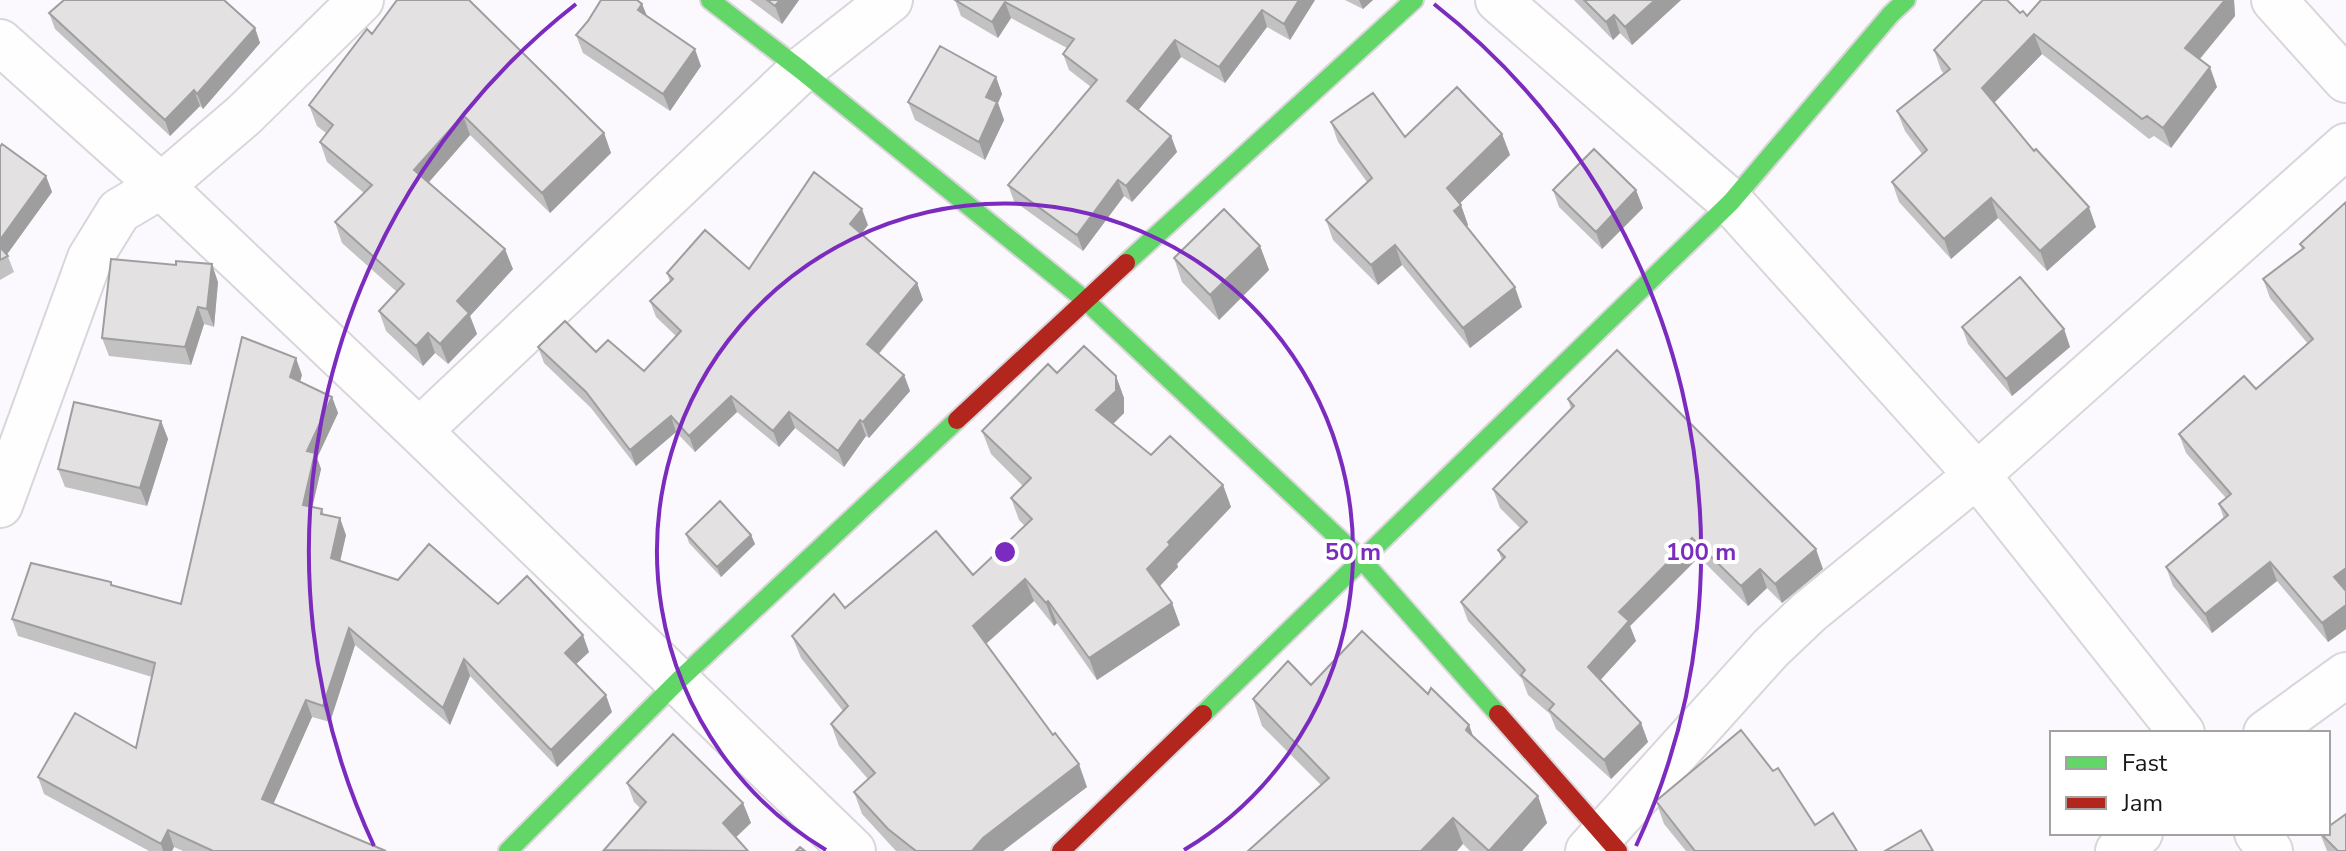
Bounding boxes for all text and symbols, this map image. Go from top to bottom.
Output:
text: 50 m [1325,536,1381,568]
text: 100 m [1666,536,1736,568]
centre of rings [991,538,1019,566]
legend [2050,731,2330,835]
text: Fast [2122,747,2168,779]
text: Jam [2121,787,2163,819]

